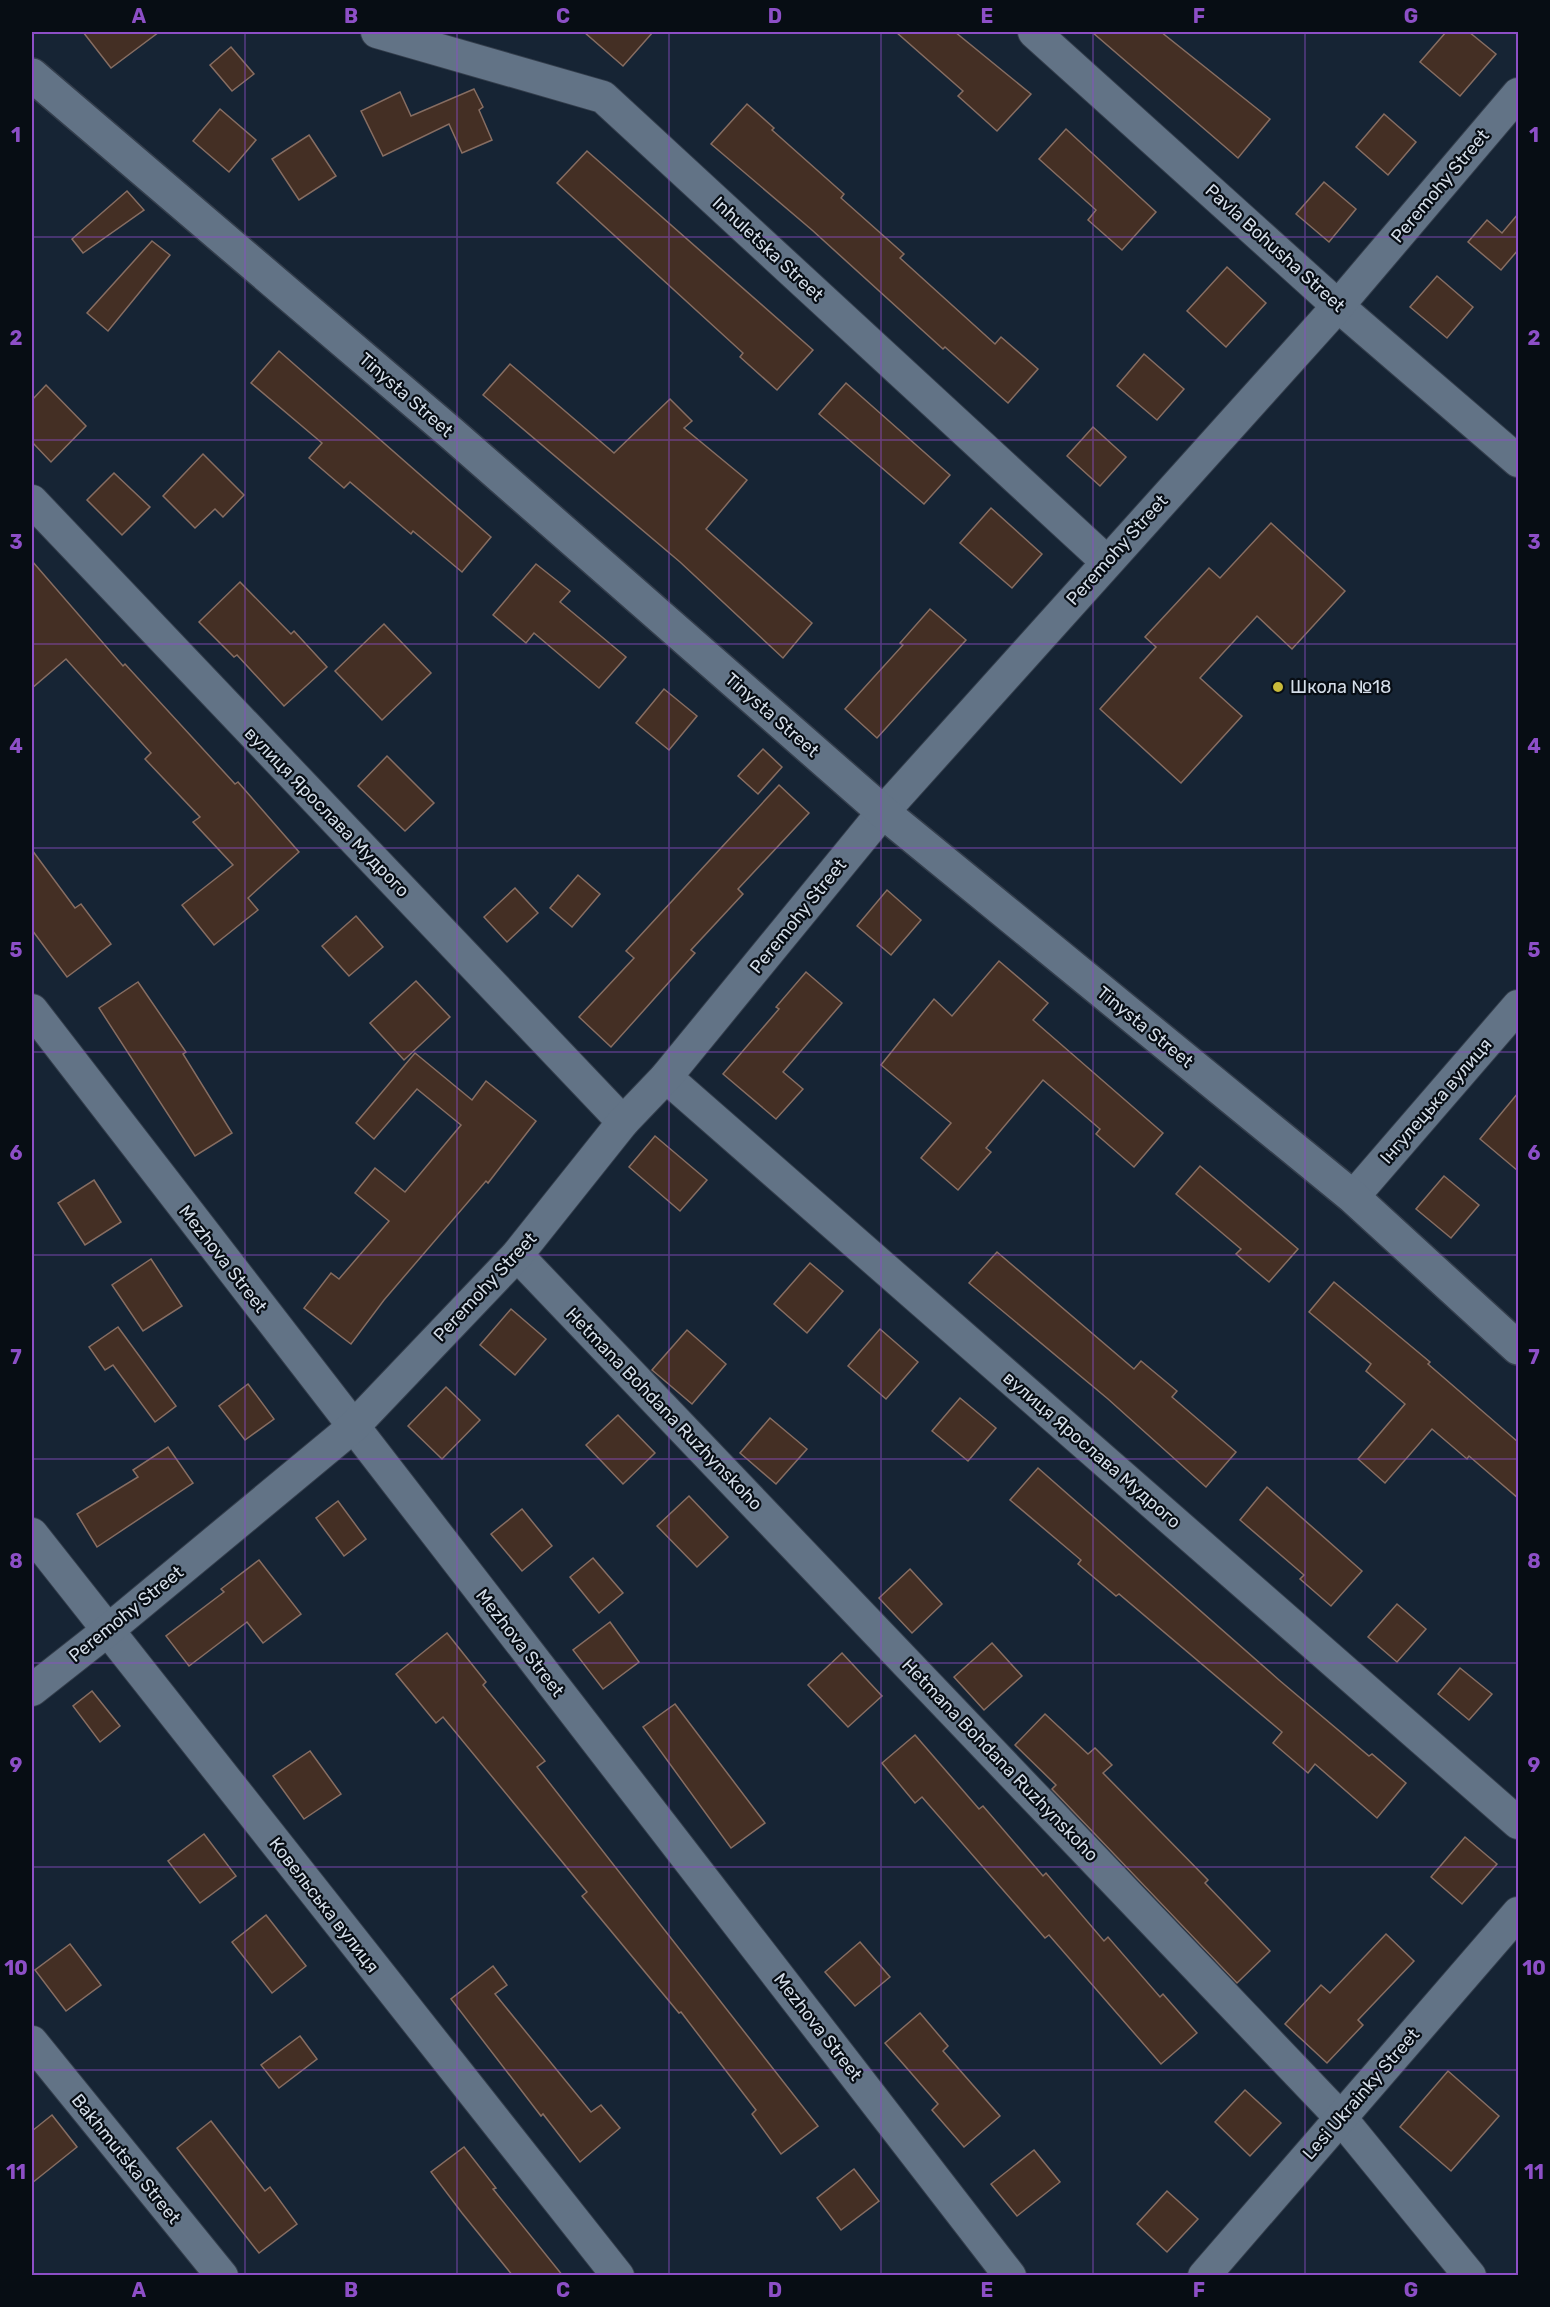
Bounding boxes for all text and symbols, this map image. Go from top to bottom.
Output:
text: A [132,4,147,28]
text: B [344,4,358,28]
text: C [556,4,570,28]
text: D [768,4,782,28]
text: E [981,4,993,28]
text: F [1193,4,1205,28]
text: G [1404,4,1418,28]
text: 1 [11,123,21,147]
text: 1 [1529,123,1539,147]
street label: Peremohy Street [1386,125,1494,247]
street label: Pavla Bohusha Street [1201,179,1349,317]
street label: Inhuletska Street [708,192,828,306]
text: 2 [10,326,23,350]
text: 2 [1528,326,1541,350]
street label: Tinysta Street [354,348,458,442]
street label: Peremohy Street [1062,490,1172,610]
text: 3 [9,530,23,554]
text: 3 [1527,530,1541,554]
street label: Tinysta Street [720,668,824,762]
place label: Школа №18 [1290,676,1391,698]
marker: Школа №18 [1271,680,1285,694]
street label: вулиця Ярослава Мудрого [240,722,414,902]
text: 4 [9,734,23,758]
text: 4 [1527,734,1541,758]
street label: Peremohy Street [745,854,851,978]
text: 5 [10,938,23,962]
text: 5 [1528,938,1541,962]
street label: Tinysta Street [1092,981,1198,1073]
street label: Інгулецька вулиця [1375,1034,1497,1168]
text: 6 [9,1141,23,1165]
text: 6 [1527,1141,1541,1165]
street label: Mezhova Street [174,1201,272,1317]
street label: Peremohy Street [429,1228,541,1346]
street label: Hetmana Bohdana Ruzhynskoho [561,1303,767,1515]
text: 7 [10,1345,22,1369]
text: 7 [1528,1345,1540,1369]
street label: вулиця Ярослава Мудрого [999,1367,1185,1533]
text: 8 [9,1549,23,1573]
text: 8 [1527,1549,1541,1573]
street label: Peremohy Street [64,1561,188,1667]
street label: Mezhova Street [471,1585,569,1701]
street label: Hetmana Bohdana Ruzhynskoho [897,1654,1103,1866]
text: 9 [10,1753,23,1777]
text: 9 [1528,1753,1541,1777]
street label: Ковельська вулиця [264,1833,384,1977]
text: 10 [4,1956,28,1980]
text: 10 [1522,1956,1546,1980]
street label: Mezhova Street [769,1969,867,2085]
street label: Lesi Ukrainky Street [1298,2024,1424,2164]
street label: Bakhmutska Street [67,2090,185,2228]
text: 11 [6,2160,26,2184]
text: 11 [1524,2160,1544,2184]
text: A [132,2278,147,2302]
text: B [344,2278,358,2302]
text: C [556,2278,570,2302]
text: D [768,2278,782,2302]
text: E [981,2278,993,2302]
text: F [1193,2278,1205,2302]
text: G [1404,2278,1418,2302]

